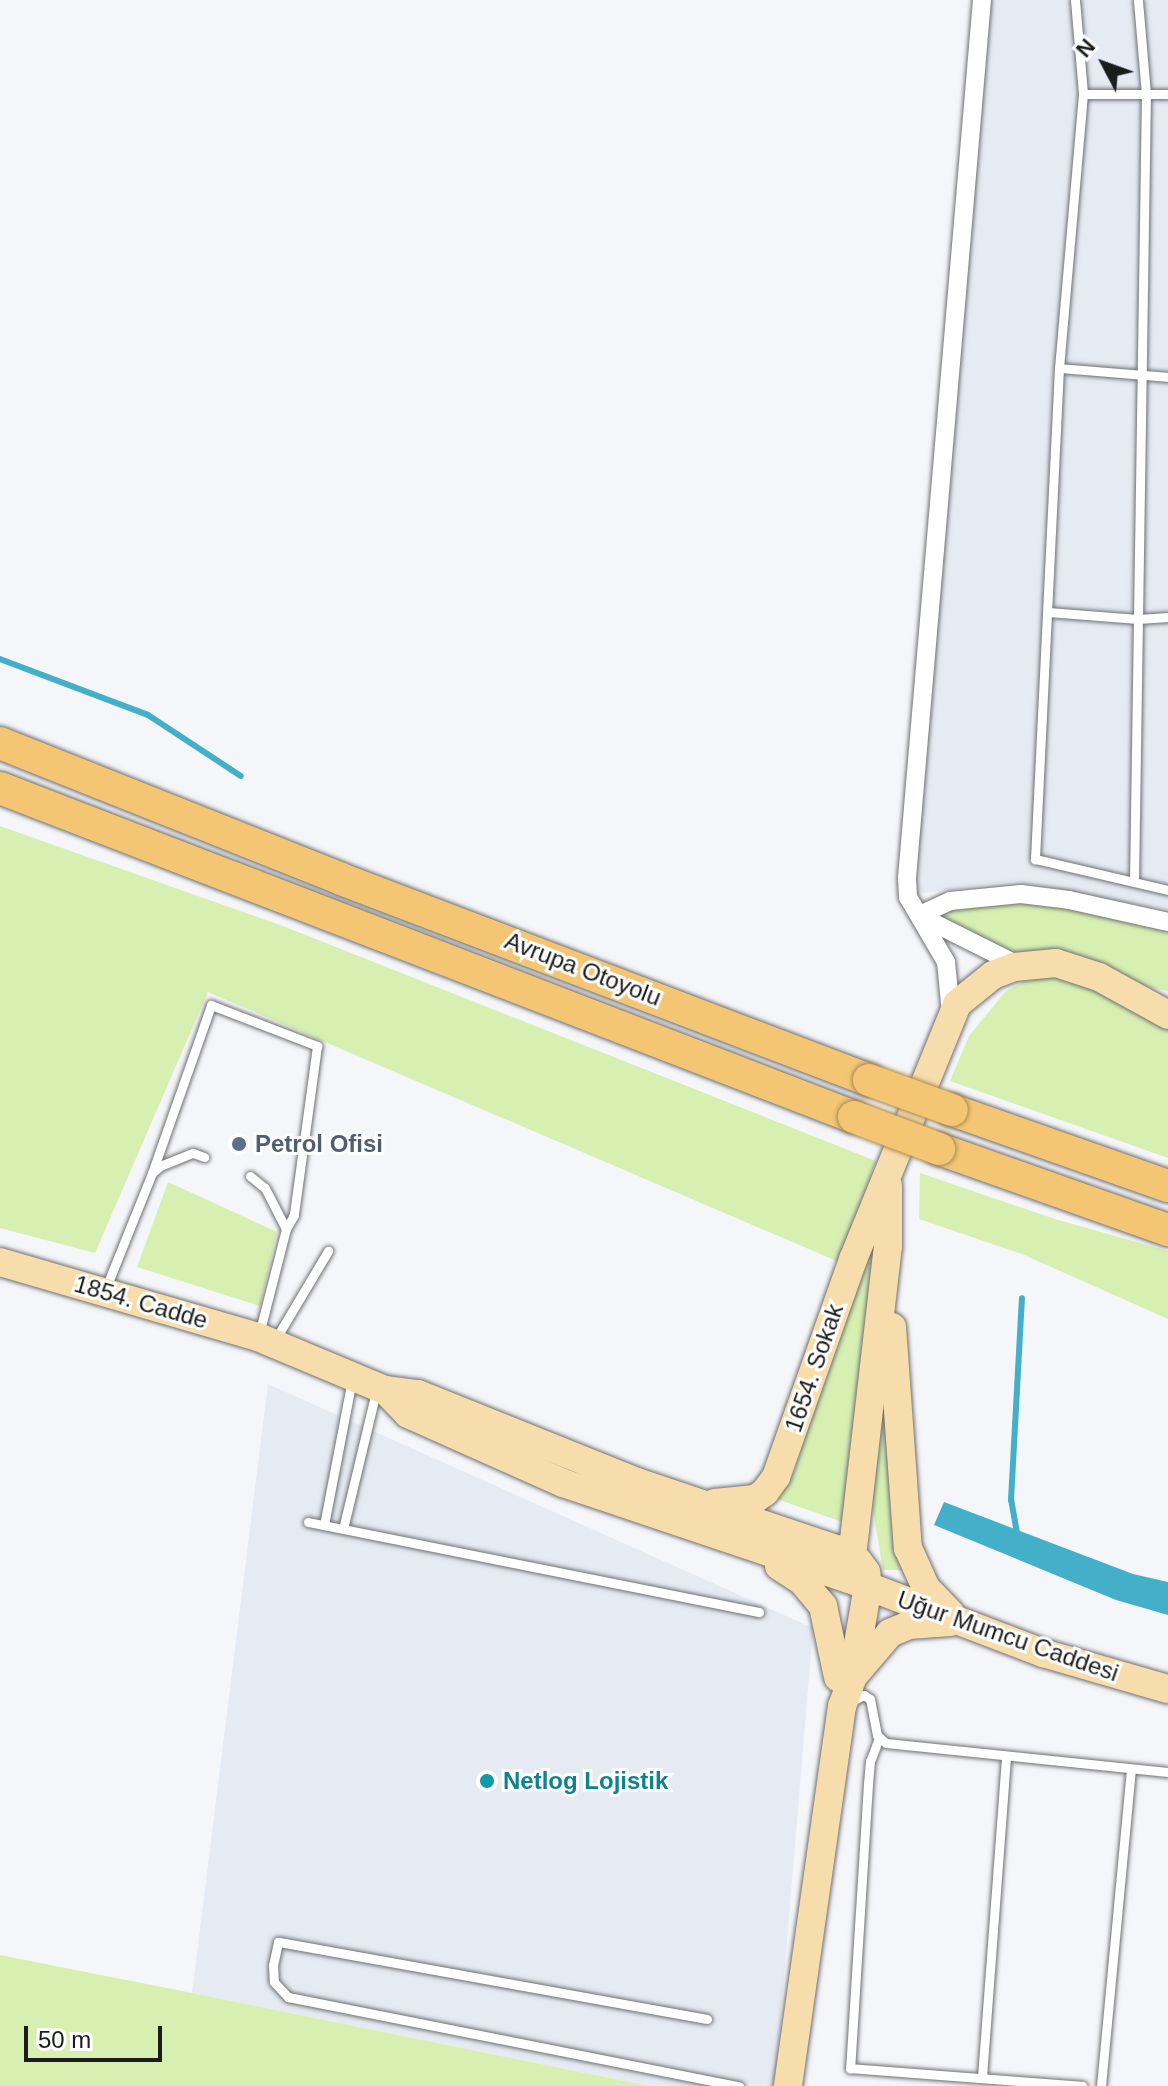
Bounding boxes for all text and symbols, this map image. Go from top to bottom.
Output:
north arrow [1064,24,1144,104]
text: N [1071,34,1100,62]
street label: Avrupa Otoyolu [501,926,665,1012]
place label: Petrol Ofisi [255,1130,383,1158]
marker: Petrol Ofisi [230,1135,248,1153]
street label: 1854. Cadde [71,1269,211,1335]
street label: 1654. Sokak [779,1300,849,1436]
street label: Uğur Mumcu Caddesi [894,1585,1122,1687]
place label: Netlog Lojistik [503,1767,668,1795]
marker: Netlog Lojistik [478,1772,496,1790]
scale bar [28,2010,166,2060]
text: 50 m [38,2026,91,2053]

